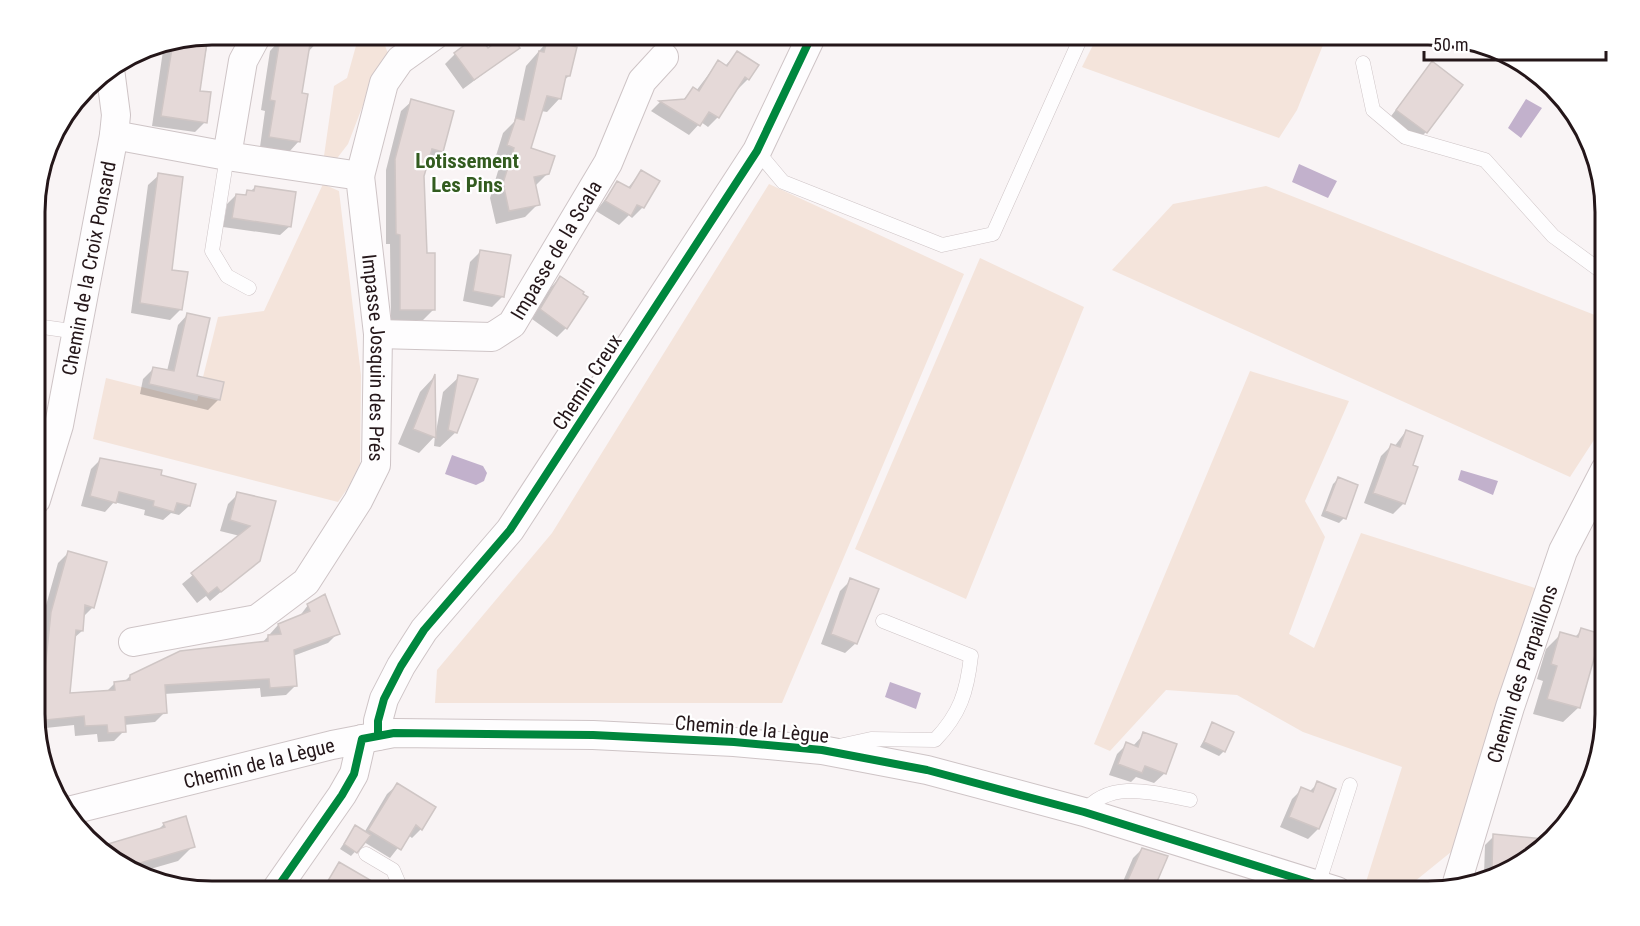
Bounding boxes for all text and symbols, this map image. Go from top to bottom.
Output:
scale bar [1424,24,1606,62]
text: 50 m [1433,34,1468,55]
district label: Lotissement Les Pins [415,149,519,197]
street label: Chemin de la Croix Ponsard [57,159,121,377]
street label: Impasse de la Scala [505,176,607,324]
street label: Impasse Josquin des Prés [357,253,390,462]
street label: Chemin Creux [547,329,627,434]
street label: Chemin des Parpaillons [1482,582,1563,766]
street label: Chemin de la Lègue [674,710,830,748]
street label: Chemin de la Lègue [181,733,337,794]

